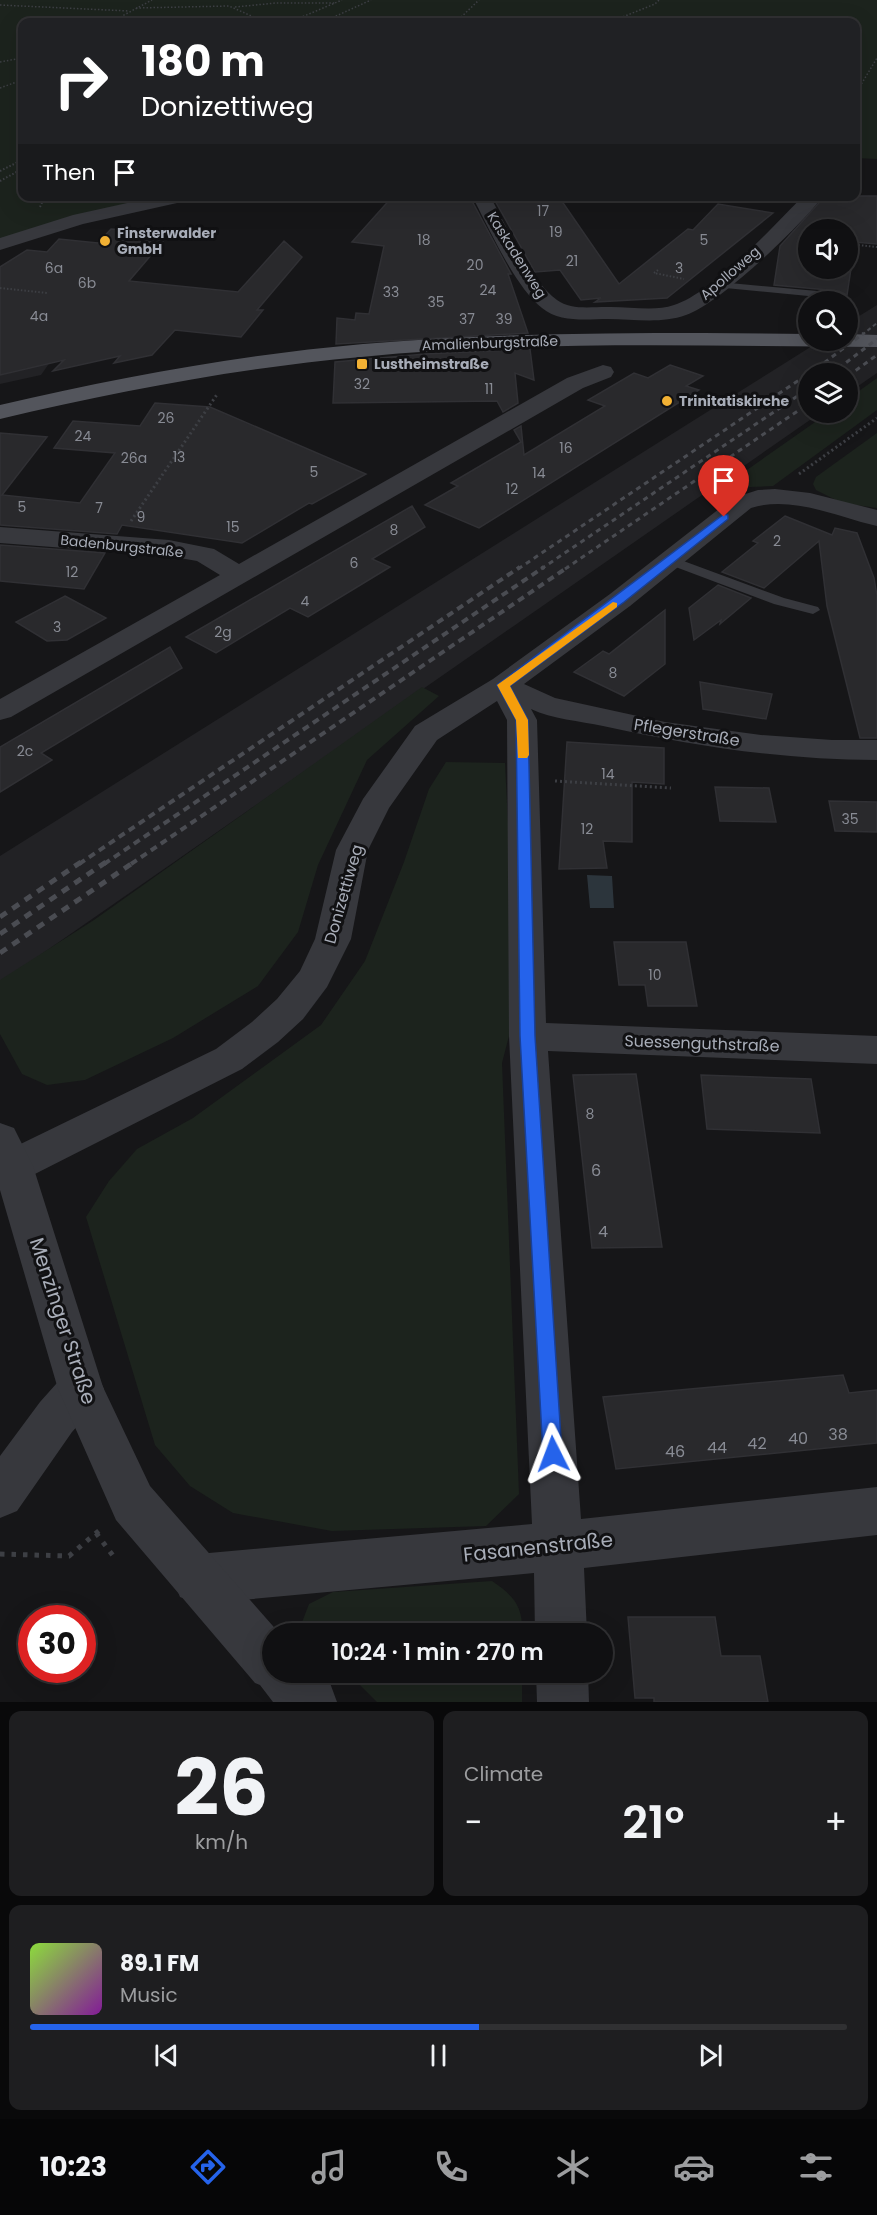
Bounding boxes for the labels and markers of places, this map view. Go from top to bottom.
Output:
place label: Finsterwalder GmbH [117,223,216,259]
marker: Finsterwalder GmbH [98,234,112,248]
place label: Lustheimstraße [374,354,489,374]
marker: Lustheimstraße [355,357,369,371]
place label: Trinitatiskirche [679,391,789,411]
marker: Trinitatiskirche [660,394,674,408]
pin [698,455,749,517]

